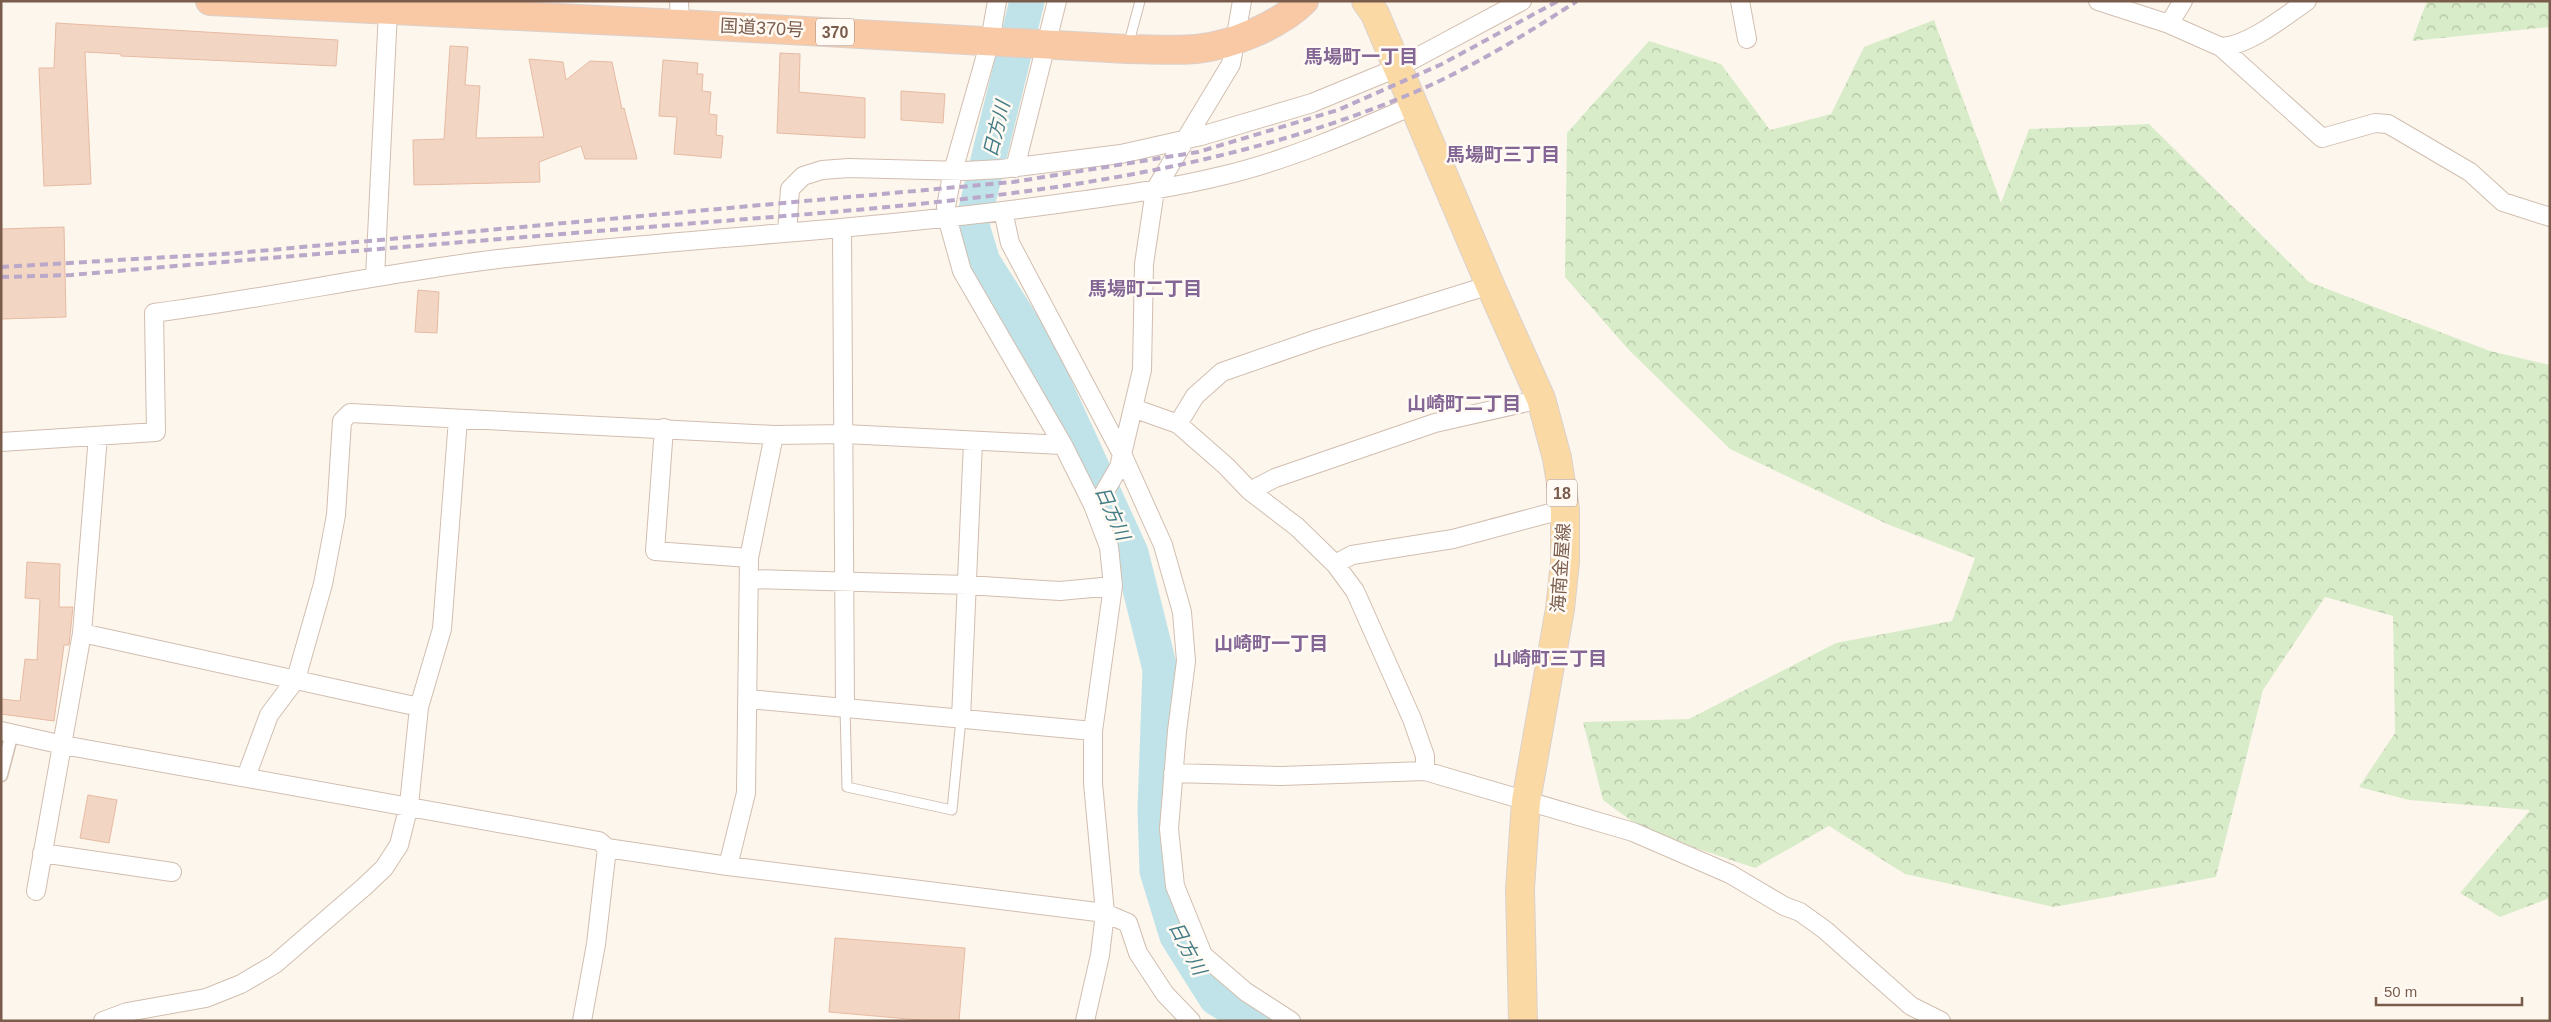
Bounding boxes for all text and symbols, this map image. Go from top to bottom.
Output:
street label: 国道370号 [720,16,804,40]
road number: 370 [816,18,854,46]
district label: 馬場町一丁目 [1304,46,1418,67]
water label: 日方川 [979,97,1014,159]
district label: 馬場町三丁目 [1446,144,1560,165]
district label: 馬場町二丁目 [1088,278,1202,299]
district label: 山崎町二丁目 [1407,393,1521,414]
road number: 18 [1547,479,1577,506]
water label: 日方川 [1091,483,1135,545]
street label: 海南金屋線 [1548,522,1574,614]
district label: 山崎町一丁目 [1214,633,1328,654]
district label: 山崎町三丁目 [1493,648,1607,669]
water label: 日方川 [1165,918,1211,980]
scale bar [2376,974,2522,1006]
text: 50 m [2384,983,2417,1000]

